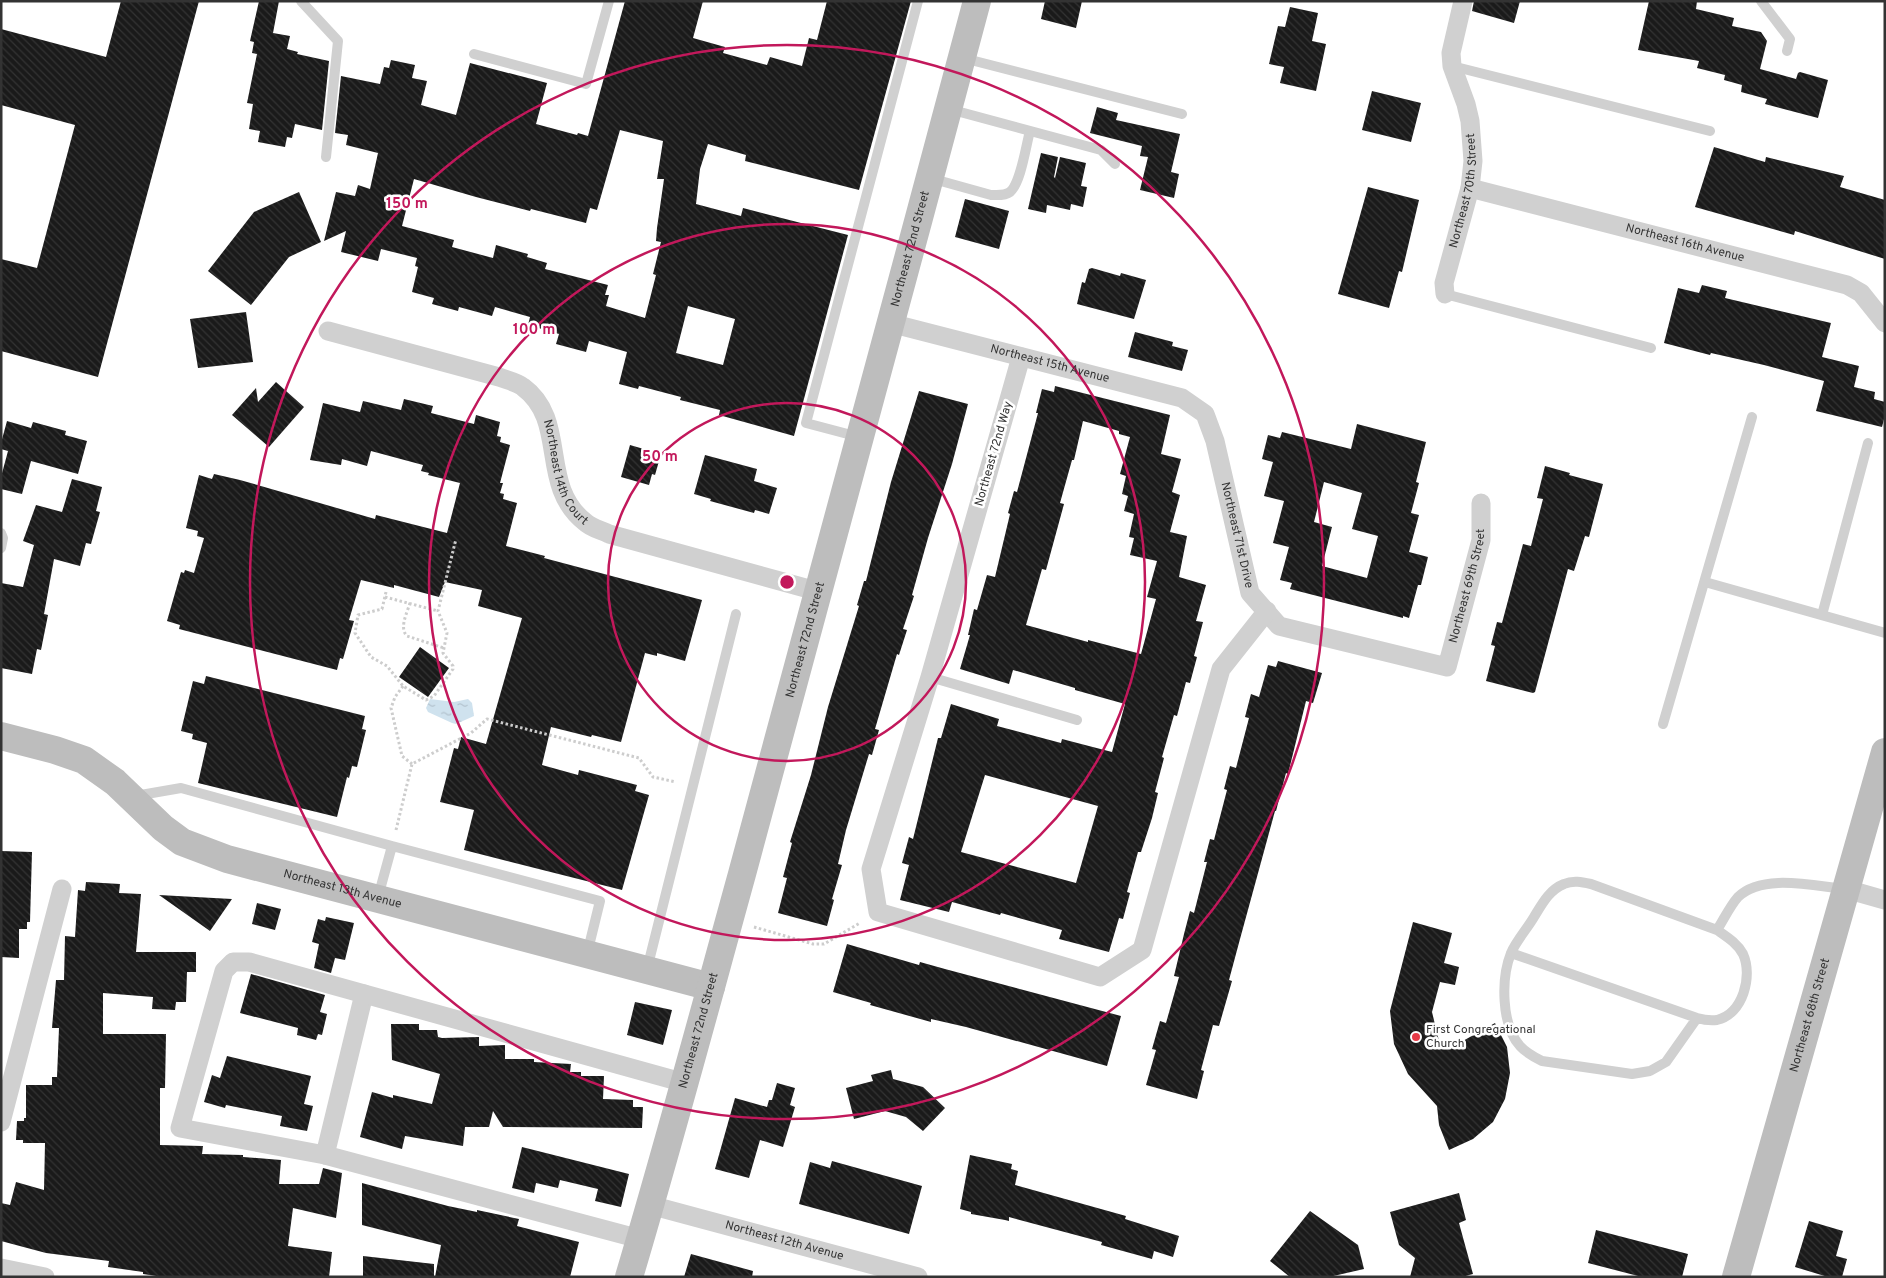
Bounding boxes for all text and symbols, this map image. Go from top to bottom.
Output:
street label: Northeast 70th Street [1446,133,1481,250]
street label: Northeast 72nd Street [888,189,934,309]
text: 150 m [386,195,428,214]
street label: Northeast 16th Avenue [1624,220,1746,266]
text: 100 m [513,321,555,340]
street label: Northeast 15th Avenue [989,341,1111,387]
street label: Northeast 72nd Way [971,400,1017,508]
street label: Northeast 14th Court [539,418,591,529]
text: 50 m [642,448,678,467]
street label: Northeast 71st Drive [1217,481,1257,590]
street label: Northeast 69th Street [1446,529,1489,645]
centre of rings [778,573,796,591]
street label: Northeast 72nd Street [782,580,829,700]
street label: Northeast 13th Avenue [281,866,403,913]
street label: Northeast 68th Street [1786,956,1834,1074]
street label: Northeast 72nd Street [675,971,723,1090]
place label: First Congregational Church [1426,1022,1536,1052]
marker: First Congregational Church [1410,1031,1422,1043]
street label: Northeast 12th Avenue [723,1217,845,1265]

